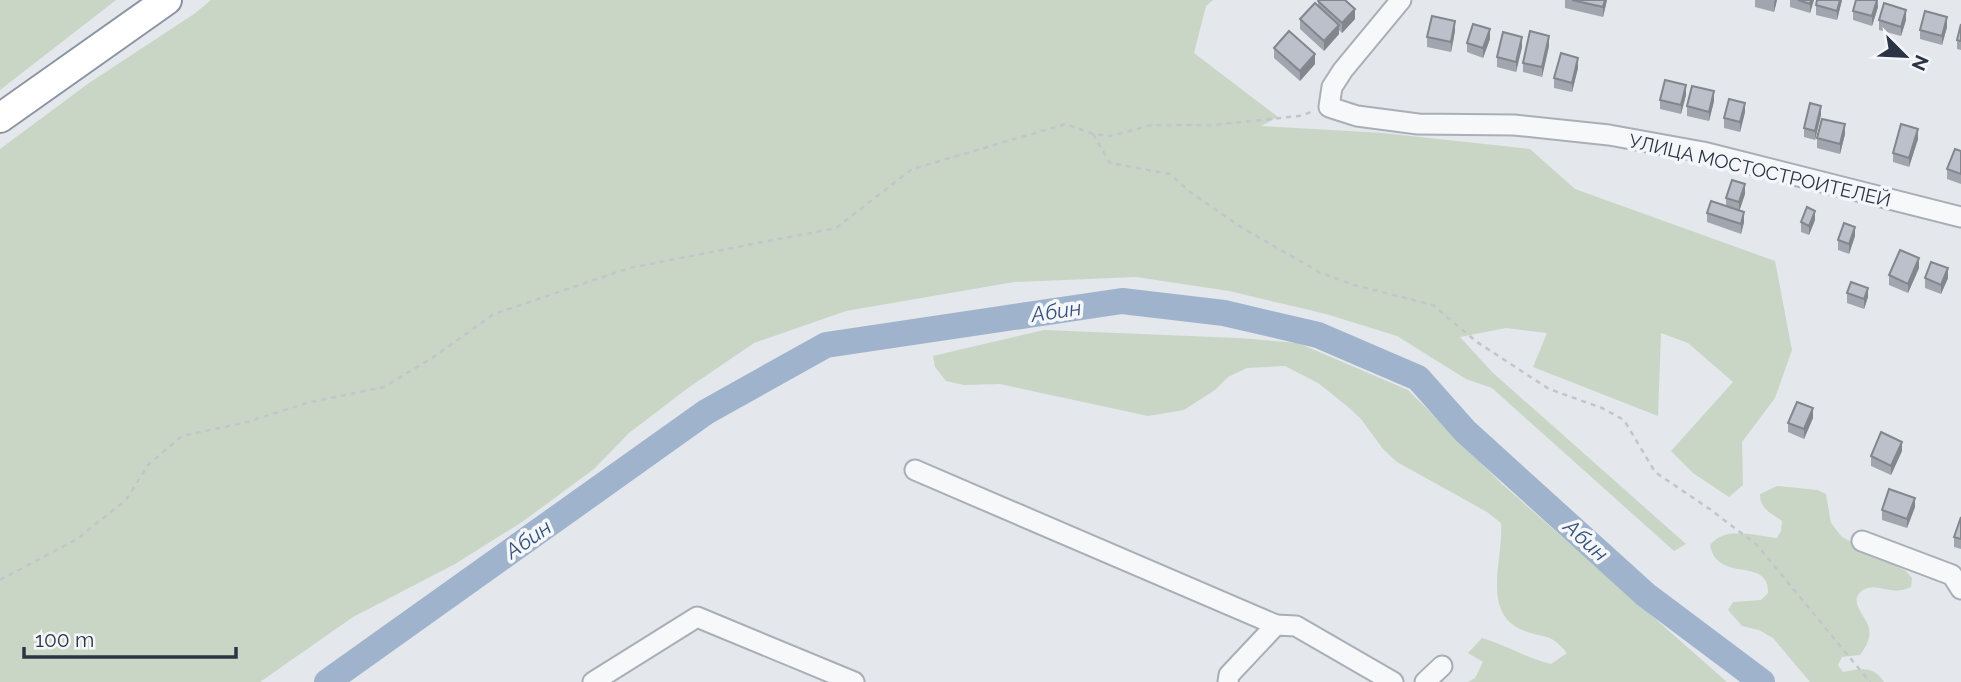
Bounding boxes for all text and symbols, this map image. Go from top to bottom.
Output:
north arrow [1870,21,1940,91]
text: N [1908,52,1934,74]
street label: УЛИЦА МОСТОСТРОИТЕЛЕЙ [1627,129,1893,211]
water label: Абин [1028,295,1083,327]
water label: Абин [1558,513,1613,566]
water label: Абин [499,514,556,564]
scale bar [24,616,236,660]
text: 100 m [35,627,94,652]

